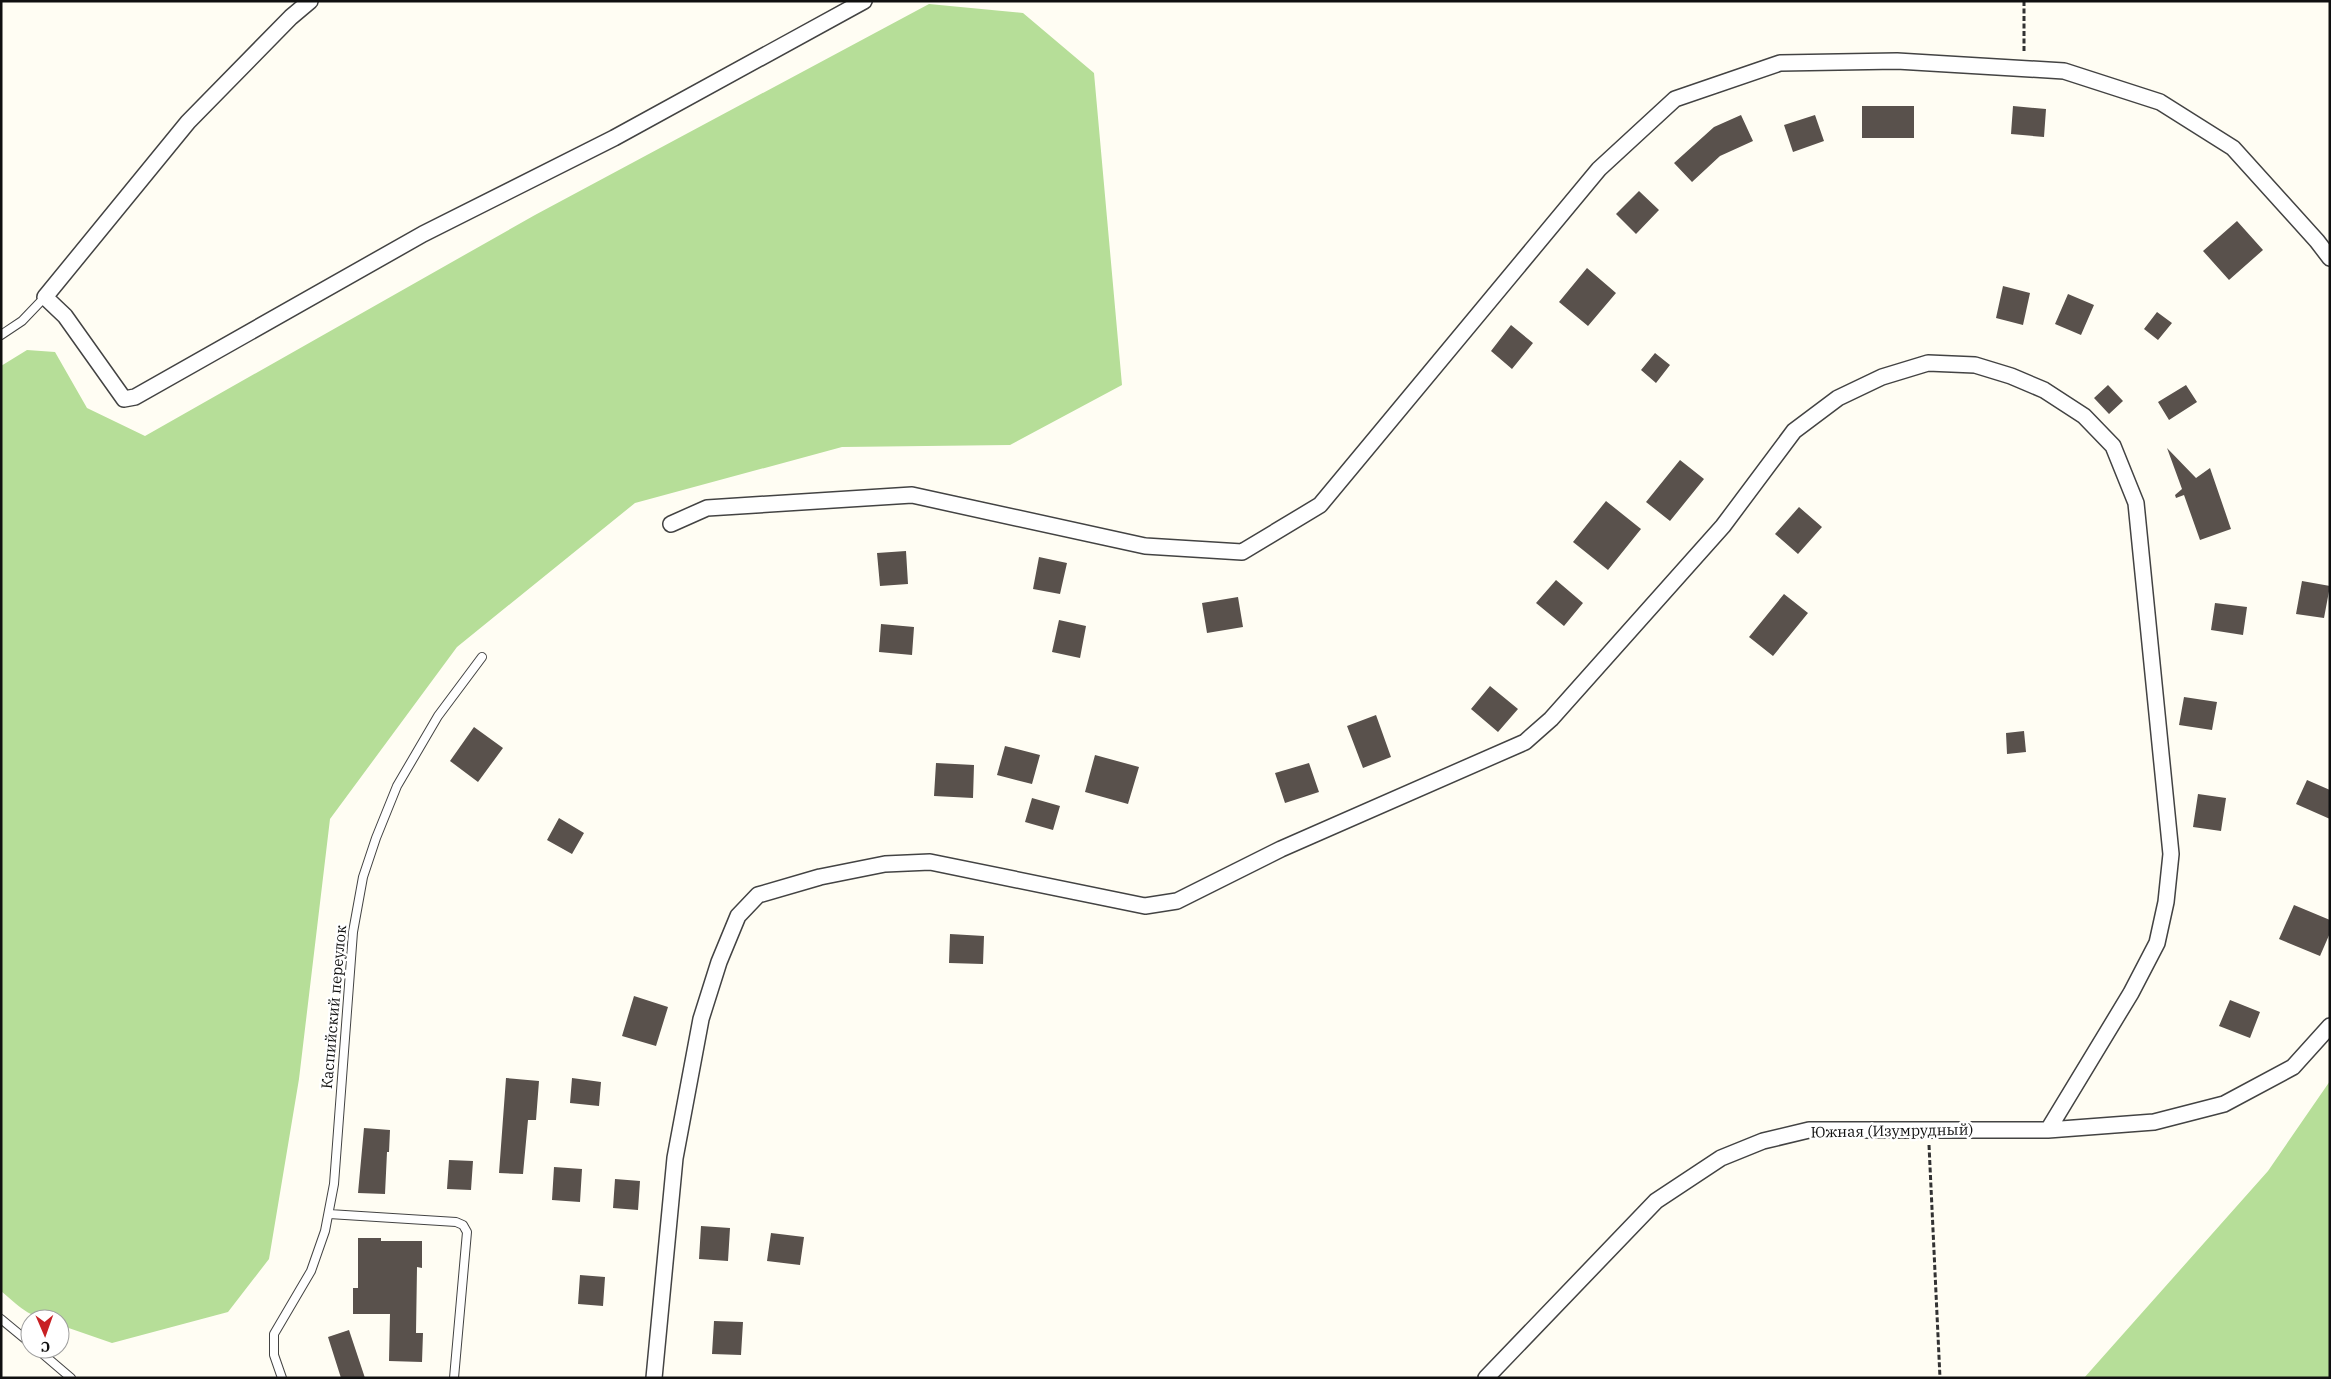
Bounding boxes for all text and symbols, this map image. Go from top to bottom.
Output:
street label: Каспийский переулок [317,924,350,1090]
street label: Южная (Изумрудный) [1810,1120,1974,1141]
north arrow [20,1309,70,1359]
text: С [40,1338,50,1356]

